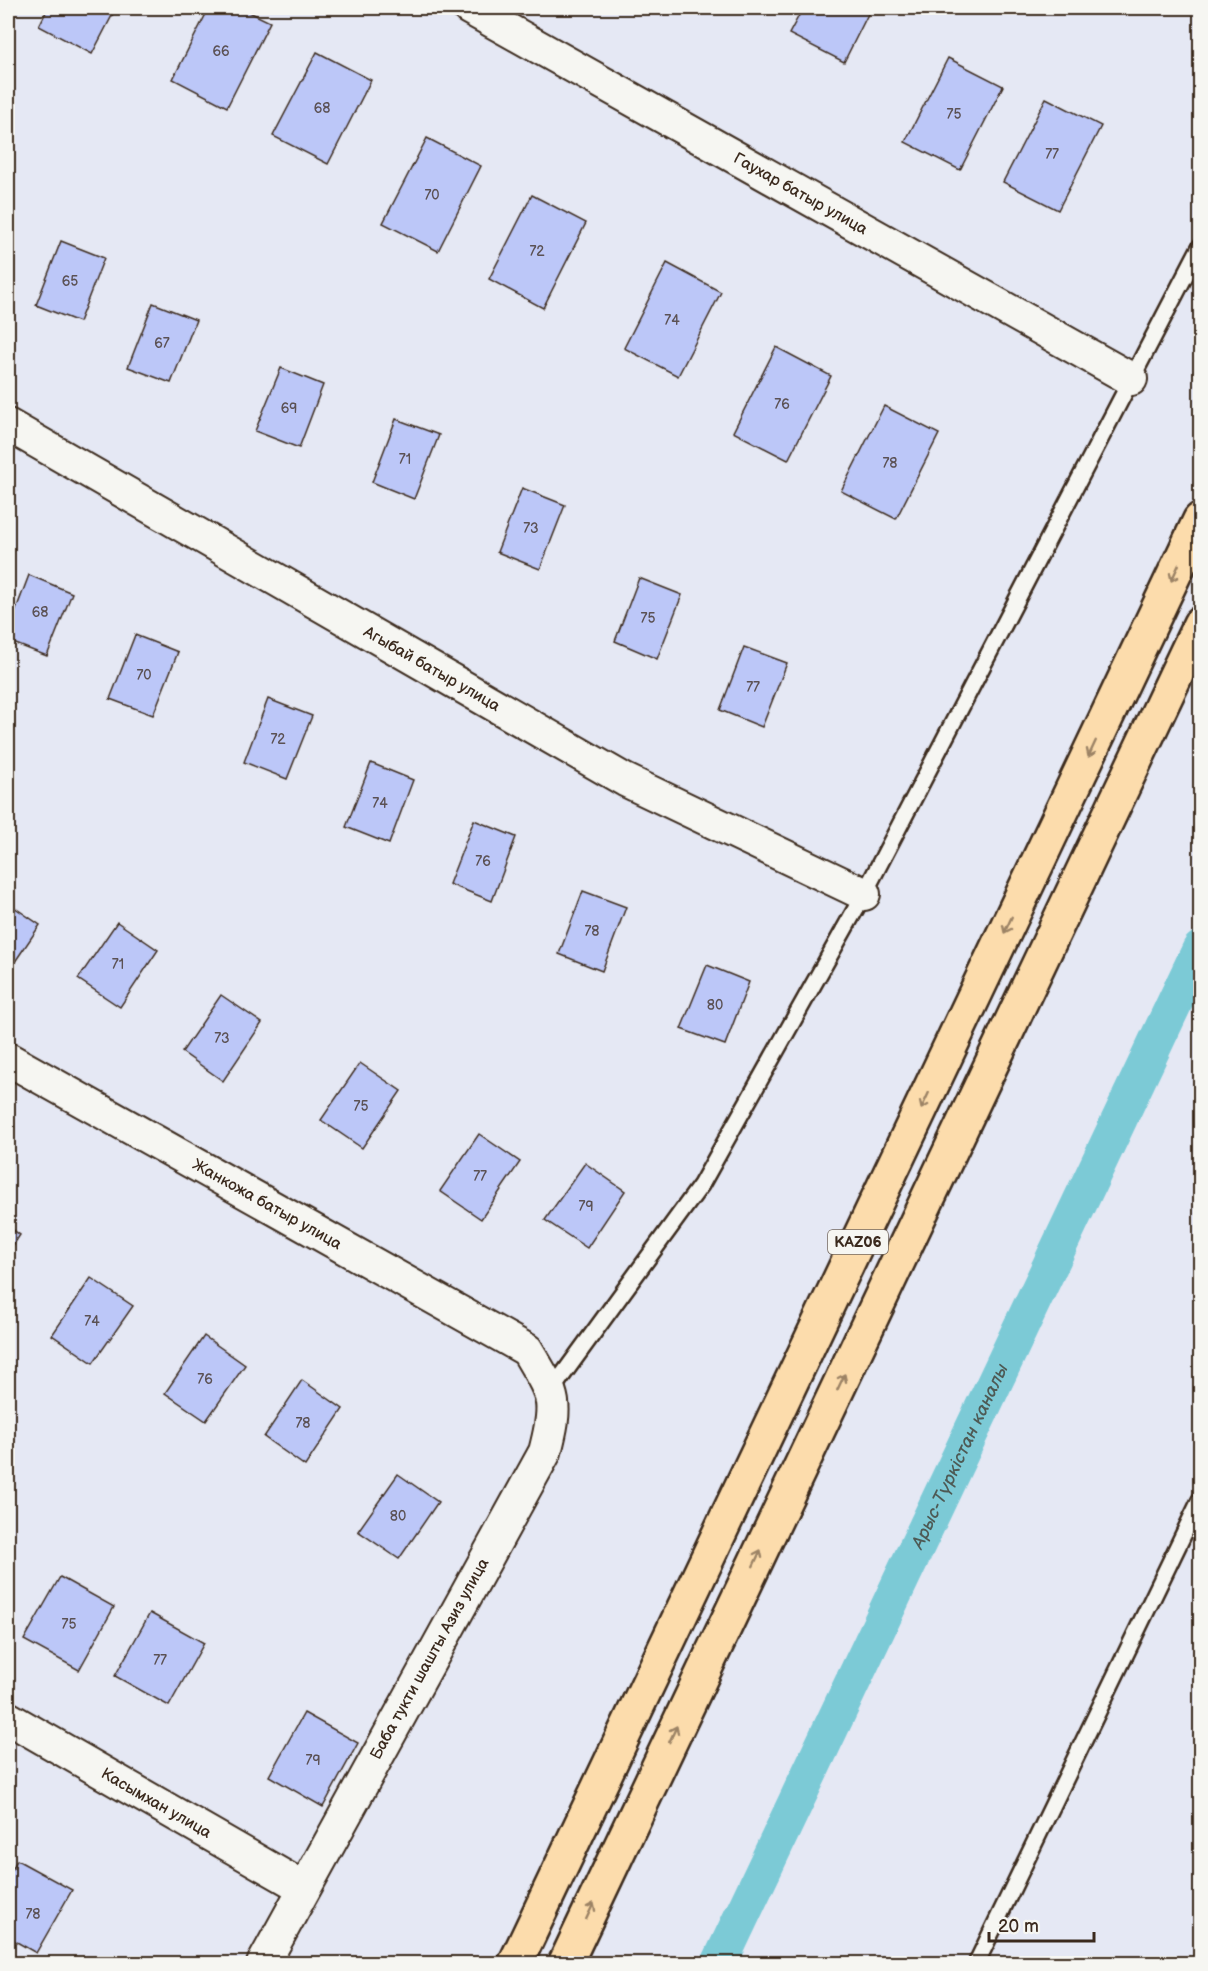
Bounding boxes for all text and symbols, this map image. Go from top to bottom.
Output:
house number: 66 [212,43,230,60]
house number: 68 [314,100,330,117]
house number: 75 [947,106,961,123]
house number: 77 [1045,146,1059,163]
street label: Гаухар батыр улица [730,149,871,239]
house number: 70 [424,187,440,204]
house number: 72 [529,243,545,260]
house number: 65 [62,273,78,290]
house number: 74 [664,312,680,329]
house number: 67 [154,335,170,352]
house number: 76 [774,396,790,413]
house number: 69 [281,400,297,417]
house number: 71 [399,451,411,468]
house number: 78 [882,455,898,472]
house number: 73 [523,520,539,537]
one-way arrow [1169,564,1181,582]
house number: 68 [32,604,48,621]
house number: 75 [641,610,655,627]
street label: Агыбай батыр улица [359,622,504,716]
house number: 70 [136,667,152,684]
house number: 77 [746,679,760,696]
house number: 72 [270,731,286,748]
one-way arrow [1085,740,1097,758]
house number: 74 [372,795,388,812]
house number: 76 [475,853,491,870]
one-way arrow [1002,916,1014,934]
house number: 78 [584,923,600,940]
house number: 71 [112,956,124,973]
house number: 80 [707,997,723,1014]
house number: 73 [214,1030,230,1047]
one-way arrow [918,1092,930,1110]
house number: 75 [354,1098,368,1115]
street label: Жанкожа батыр улица [189,1155,346,1254]
house number: 77 [473,1168,487,1185]
house number: 79 [579,1198,593,1215]
road number: KАZ06 [828,1230,888,1254]
house number: 74 [84,1313,100,1330]
water label: Арыс-Түркістан каналы [906,1360,1012,1553]
house number: 76 [197,1371,213,1388]
one-way arrow [835,1374,847,1392]
house number: 78 [295,1415,311,1432]
house number: 80 [390,1508,406,1525]
one-way arrow [751,1550,763,1568]
street label: Баба тукти шашты Азиз улица [367,1555,494,1763]
house number: 75 [62,1616,76,1633]
house number: 77 [153,1652,167,1669]
one-way arrow [668,1726,680,1744]
house number: 79 [306,1752,320,1769]
street label: Касымхан улица [98,1764,215,1843]
one-way arrow [584,1902,596,1920]
scale bar [989,1905,1094,1943]
house number: 78 [25,1906,41,1923]
text: 20 m [998,1916,1039,1937]

